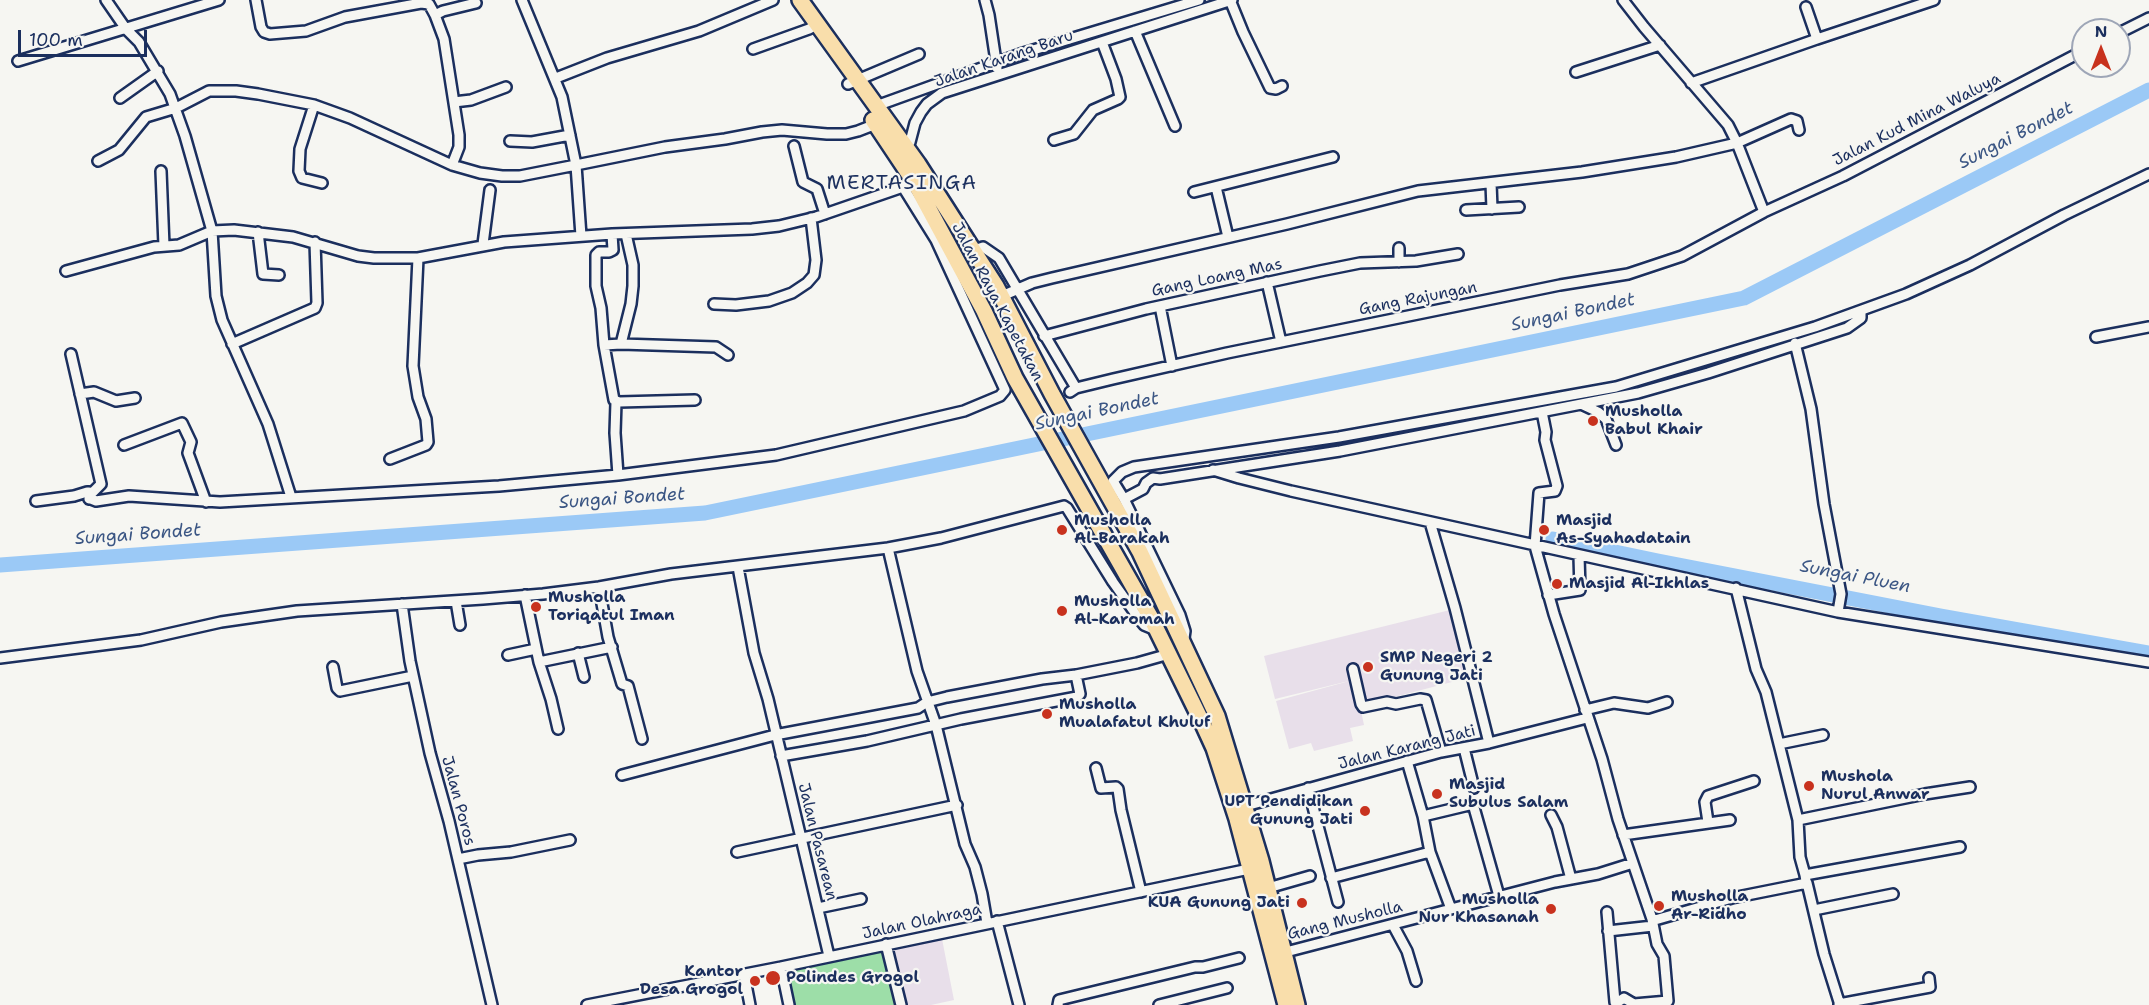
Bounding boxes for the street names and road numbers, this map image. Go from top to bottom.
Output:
street label: Jalan Karang Baru [932,26,1076,92]
street label: Jalan Kud Mina Waluya [1830,69,2004,171]
street label: Jalan Raya Kapetakan [947,219,1047,385]
street label: Gang Loang Mas [1150,255,1284,301]
street label: Gang Rajungan [1357,278,1479,320]
street label: Jalan Karang Jati [1336,722,1478,774]
street label: Jalan Poros [437,754,479,848]
street label: Jalan Pasarean [793,781,841,903]
street label: Gang Musholla [1286,897,1404,945]
street label: Jalan Olahraga [861,900,983,944]

